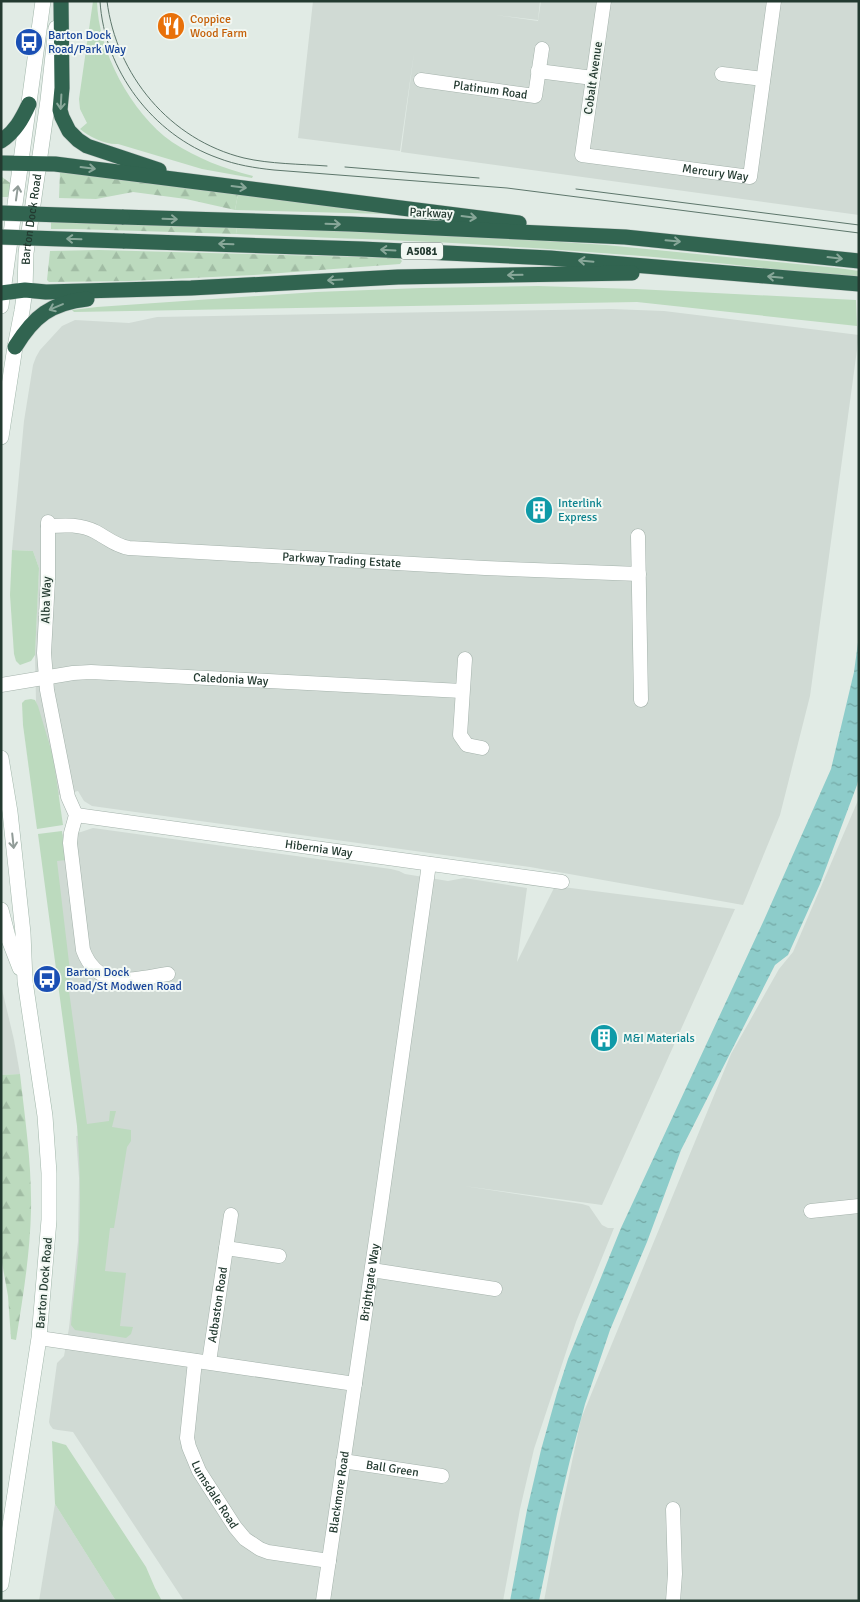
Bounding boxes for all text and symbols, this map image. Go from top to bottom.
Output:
restaurant icon: Coppice Wood Farm [156,11,186,41]
place label: Coppice Wood Farm [190,12,247,41]
bus stop icon: Barton Dock Road/Park Way [14,27,44,57]
place label: Barton Dock Road/Park Way [48,28,126,57]
street label: Cobalt Avenue [581,41,606,116]
street label: Platinum Road [452,78,528,103]
one-way arrow [56,94,66,110]
street label: Mercury Way [681,161,750,185]
one-way arrow [79,163,95,173]
street label: Barton Dock Road [19,173,45,265]
one-way arrow [230,182,246,192]
one-way arrow [13,185,23,201]
street label: Parkway [409,205,453,222]
one-way arrow [461,212,477,222]
one-way arrow [162,214,178,223]
one-way arrow [325,219,341,228]
one-way arrow [66,235,82,244]
one-way arrow [665,236,681,246]
one-way arrow [218,239,234,249]
road number: A5081 [401,242,443,260]
one-way arrow [381,245,397,254]
one-way arrow [827,253,843,263]
one-way arrow [578,256,594,265]
one-way arrow [507,270,524,280]
one-way arrow [768,272,784,282]
one-way arrow [328,276,344,285]
one-way arrow [49,302,64,312]
building icon: Interlink Express [524,495,554,525]
place label: Interlink Express [558,496,602,525]
street label: Parkway Trading Estate [282,550,402,571]
street label: Alba Way [38,576,55,624]
street label: Caledonia Way [193,670,269,689]
one-way arrow [8,832,18,848]
street label: Hibernia Way [284,837,354,861]
bus stop icon: Barton Dock Road/St Modwen Road [32,964,62,994]
place label: Barton Dock Road/St Modwen Road [66,965,182,994]
building icon: M&I Materials [589,1023,619,1053]
place label: M&I Materials [623,1031,695,1046]
street label: Barton Dock Road [33,1237,56,1329]
street label: Brightgate Way [357,1242,383,1322]
street label: Adbaston Road [205,1266,231,1344]
street label: Blackmore Road [326,1450,353,1534]
street label: Ball Green [365,1458,420,1480]
street label: Lumsdale Road [188,1459,241,1532]

